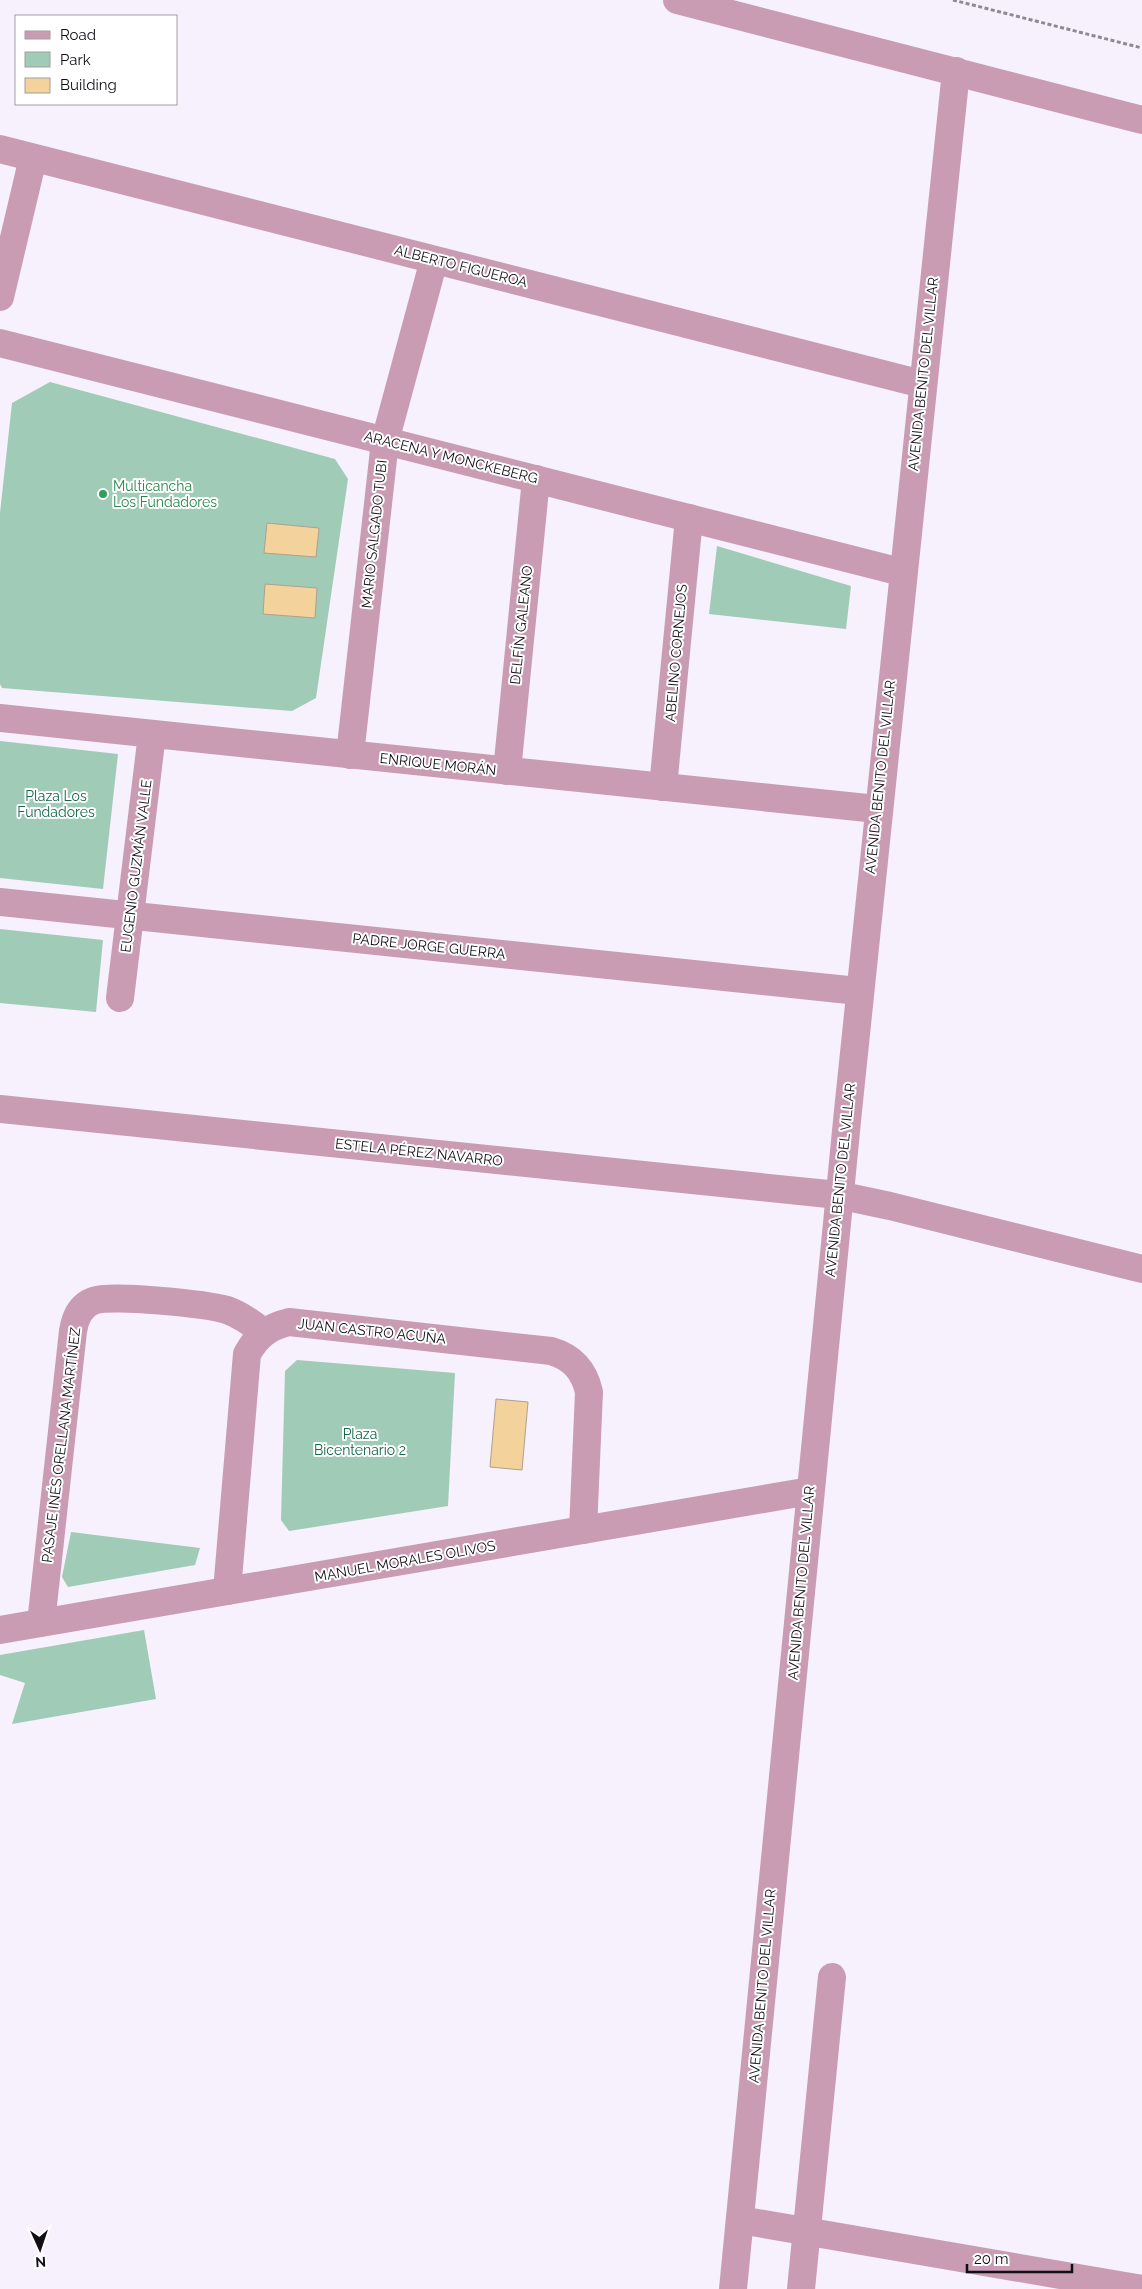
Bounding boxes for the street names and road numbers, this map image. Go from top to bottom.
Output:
street label: ALBERTO FIGUEROA [393,242,530,290]
street label: AVENIDA BENITO DEL VILLAR [905,276,941,472]
street label: ARACENA Y MONCKEBERG [362,428,540,486]
street label: MARIO SALGADO TUBI [358,459,390,609]
street label: DELFÍN GALEANO [506,565,535,685]
street label: ABELINO CORNEJOS [662,583,690,722]
street label: AVENIDA BENITO DEL VILLAR [862,679,898,875]
street label: ENRIQUE MORÁN [379,749,497,778]
street label: EUGENIO GUZMÁN VALLE [116,779,155,953]
street label: PADRE JORGE GUERRA [352,930,507,962]
street label: AVENIDA BENITO DEL VILLAR [822,1082,858,1278]
street label: ESTELA PÉREZ NAVARRO [334,1134,504,1169]
street label: JUAN CASTRO ACUÑA [297,1314,448,1347]
street label: PASAJE INÉS ORELLANA MARTÍNEZ [38,1326,83,1564]
street label: AVENIDA BENITO DEL VILLAR [785,1485,817,1681]
street label: MANUEL MORALES OLIVOS [313,1537,497,1585]
street label: AVENIDA BENITO DEL VILLAR [746,1888,778,2084]

